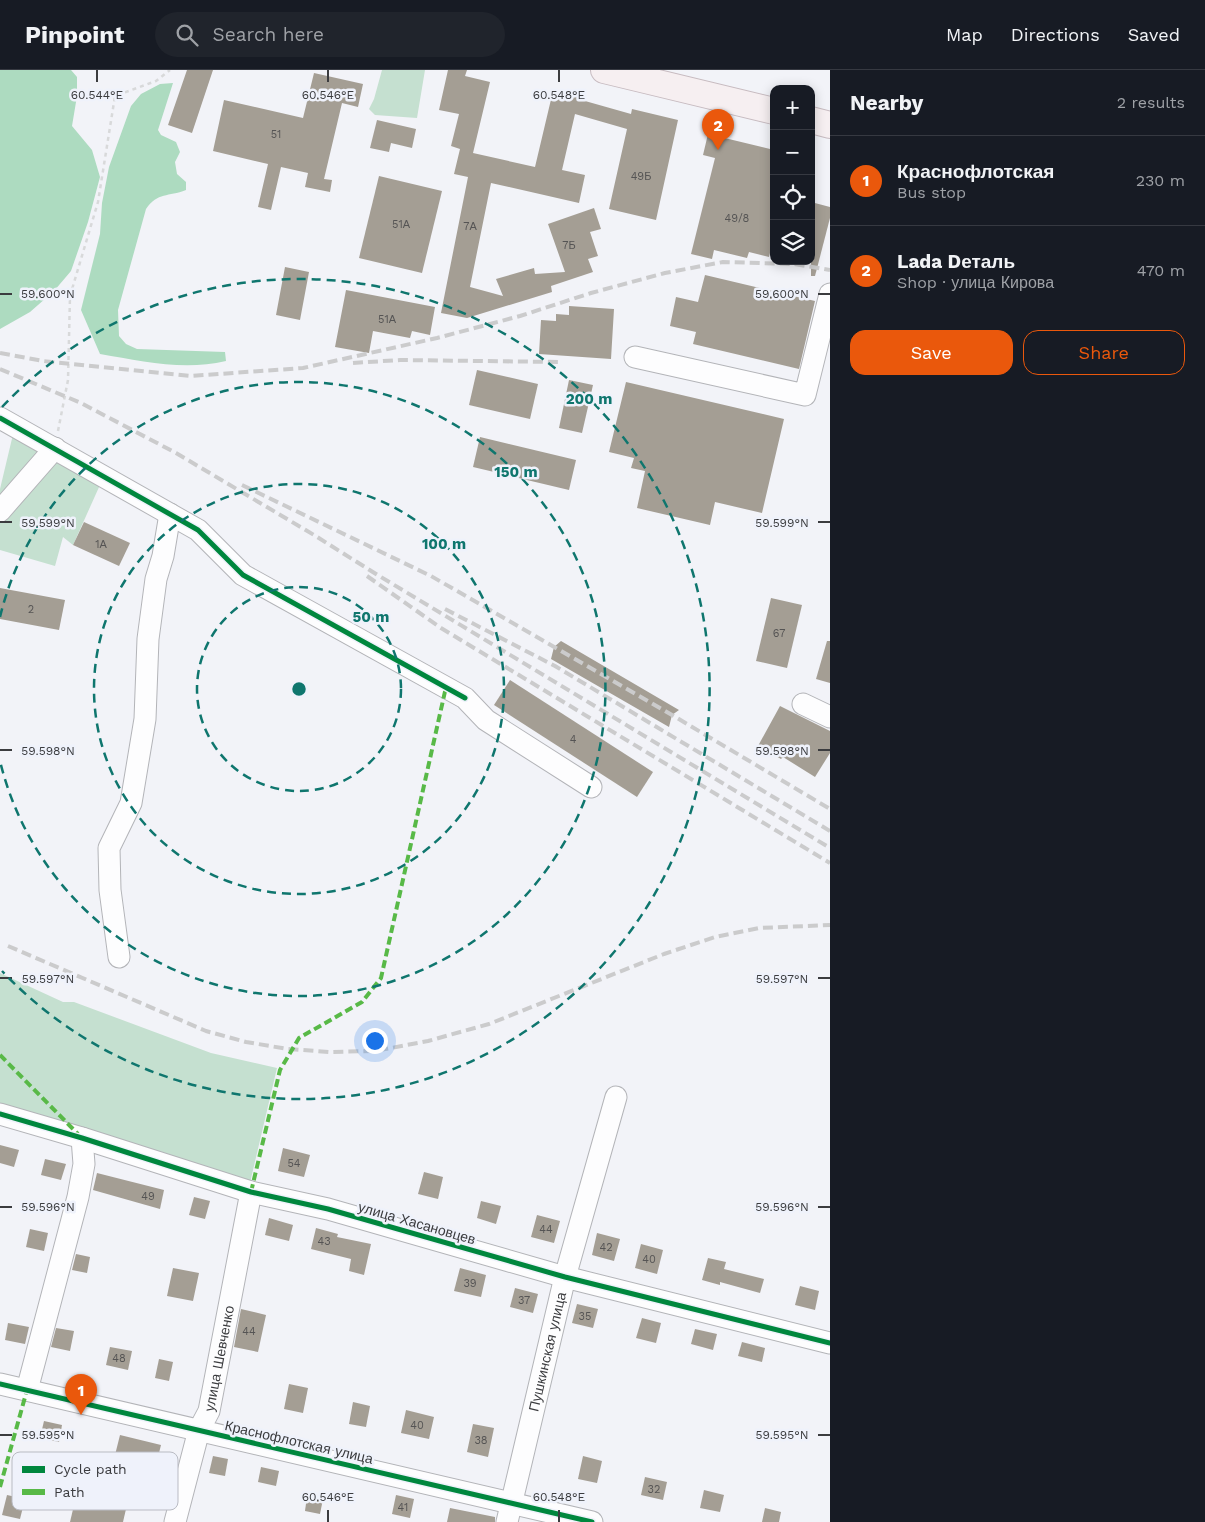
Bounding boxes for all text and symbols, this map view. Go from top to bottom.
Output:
search box [155,12,505,57]
text: Pinpoint [25,21,125,49]
icon: search [173,21,201,49]
text: Search here [213,23,324,46]
text: Map [946,24,983,45]
text: Directions [1011,24,1100,45]
text: Saved [1128,24,1180,45]
map controls [770,85,815,265]
button: + [770,85,815,130]
text: 60.544°E [71,88,124,102]
text: 60.546°E [302,88,355,102]
text: 60.548°E [533,88,586,102]
text: Nearby [850,90,923,115]
text: 2 results [1117,93,1185,112]
pin: 2 [702,109,734,150]
house number: 51 [271,128,281,141]
button: − [770,130,815,175]
text: Краснофлотская [897,160,1054,183]
house number: 49Б [631,170,651,183]
text: 1 [863,171,869,190]
text: 230 m [1136,171,1185,190]
button: locate [770,175,815,220]
text: Bus stop [897,183,966,202]
house number: 49/8 [725,212,750,225]
house number: 51А [392,218,411,231]
house number: 7А [463,220,477,233]
button: layers [770,220,815,265]
house number: 7Б [562,239,576,252]
text: Lada Dеталь [897,250,1015,273]
text: 2 [861,261,871,280]
text: 470 m [1137,261,1185,280]
text: Shop · улица Кирова [897,273,1054,292]
text: 59.600°N [21,287,75,301]
text: 59.600°N [755,287,809,301]
house number: 51А [378,313,397,326]
button: Save [850,330,1013,375]
button: Share [1023,330,1185,375]
text: 200 m [566,390,612,408]
text: 150 m [494,463,538,481]
text: 59.599°N [21,516,75,530]
text: 59.599°N [755,516,809,530]
text: 100 m [422,535,466,553]
house number: 1А [95,538,107,551]
house number: 2 [28,603,34,616]
text: 50 m [353,608,389,626]
house number: 67 [773,627,785,640]
centre of rings [290,680,308,698]
house number: 4 [570,733,577,746]
text: 59.598°N [21,744,75,758]
text: 59.598°N [755,744,809,758]
text: 59.597°N [22,972,74,986]
text: 59.597°N [756,972,808,986]
your location [362,1028,388,1054]
house number: 54 [287,1157,301,1170]
house number: 49 [141,1190,155,1203]
street label: улица Хасановцев [357,1199,477,1247]
text: 59.596°N [21,1200,75,1214]
text: 59.596°N [755,1200,809,1214]
house number: 44 [539,1223,553,1236]
house number: 43 [317,1235,331,1248]
house number: 42 [599,1241,613,1254]
house number: 40 [642,1253,656,1266]
house number: 39 [463,1277,477,1290]
street label: Пушкинская улица [525,1290,569,1413]
house number: 37 [518,1294,530,1307]
street label: улица Шевченко [201,1304,237,1413]
house number: 35 [579,1310,591,1323]
house number: 44 [242,1325,256,1338]
house number: 48 [112,1352,126,1365]
pin: 1 [65,1374,97,1415]
street label: Краснофлотская улица [223,1417,375,1467]
house number: 40 [410,1419,424,1432]
text: 59.595°N [21,1428,75,1442]
text: 59.595°N [755,1428,809,1442]
house number: 38 [474,1434,488,1447]
legend [12,1452,178,1510]
text: Cycle path [54,1461,127,1477]
house number: 32 [648,1483,660,1496]
text: Path [54,1484,85,1500]
text: 60.546°E [302,1490,355,1504]
text: 60.548°E [533,1490,586,1504]
house number: 41 [398,1501,408,1514]

